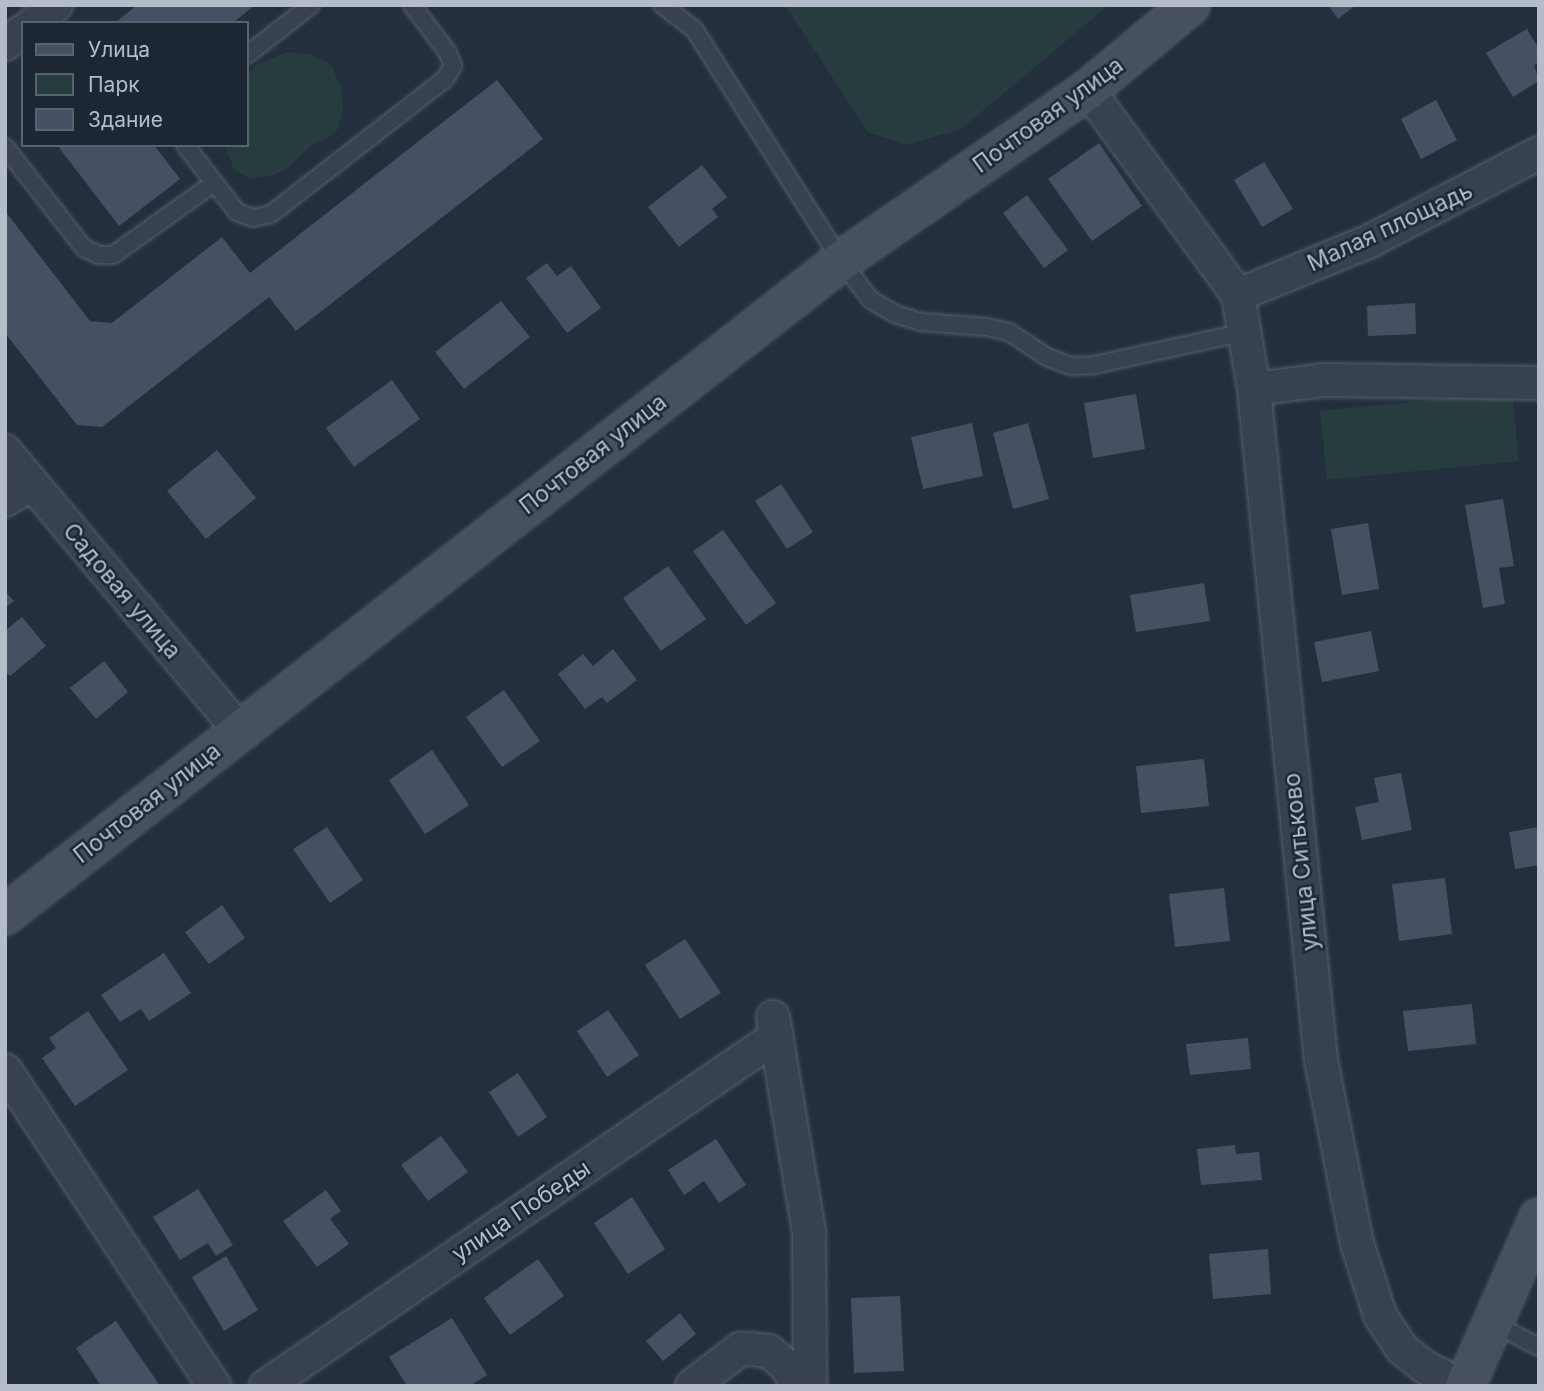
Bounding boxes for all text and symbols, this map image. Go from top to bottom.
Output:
legend [21,21,248,147]
text: Улица [88,37,150,62]
street label: Почтовая улица [967,51,1129,179]
text: Парк [88,72,140,97]
text: Здание [88,107,163,132]
street label: Малая площадь [1303,177,1477,277]
street label: Почтовая улица [514,388,672,520]
street label: Садовая улица [57,518,187,664]
street label: Почтовая улица [68,737,226,869]
street label: улица Ситьково [1278,772,1324,952]
street label: улица Победы [446,1155,596,1267]

